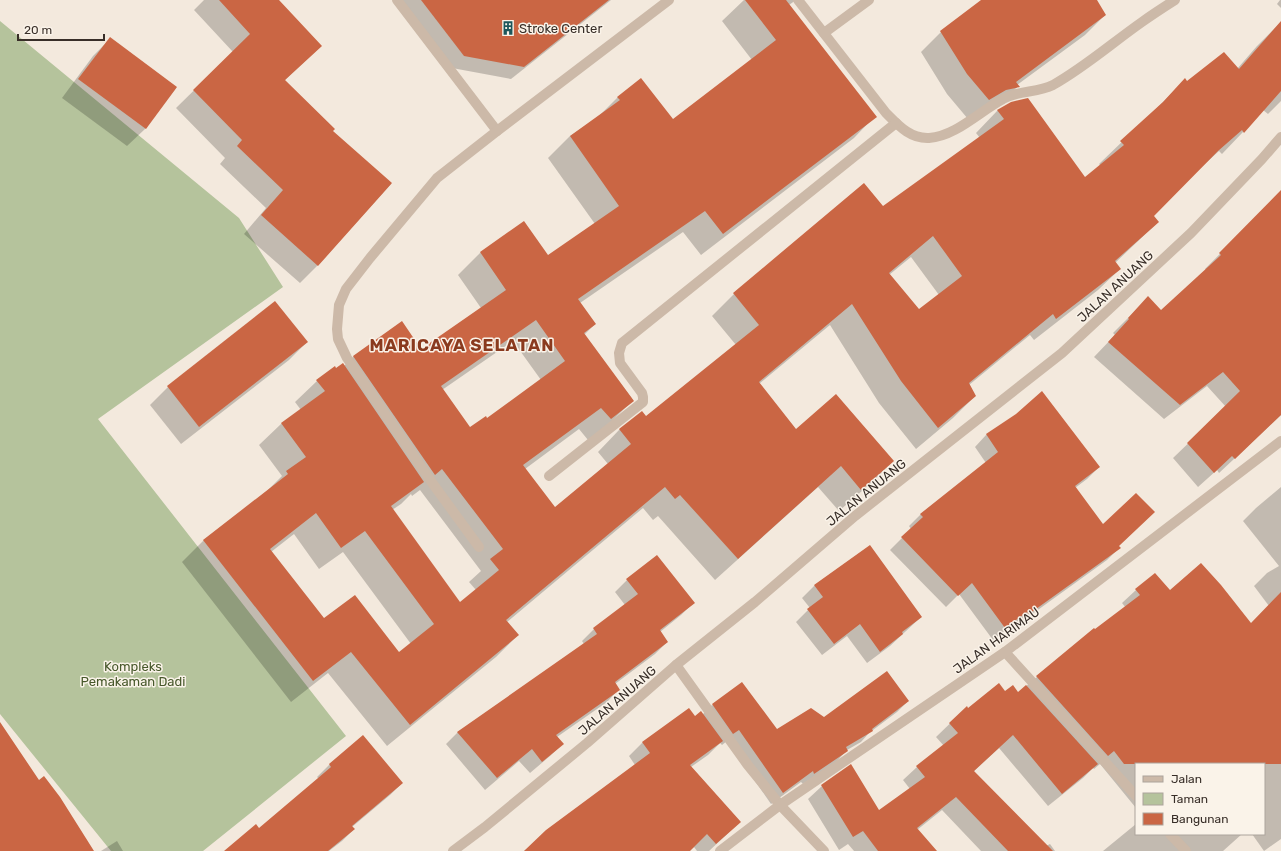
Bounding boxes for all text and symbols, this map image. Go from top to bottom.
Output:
scale bar [18,16,104,42]
building icon: Stroke Center [500,20,516,36]
place label: Stroke Center [519,21,602,36]
text: 20 m [24,23,52,37]
street label: JALAN ANUANG [1074,247,1156,325]
district label: MARICAYA SELATAN [370,335,554,355]
street label: JALAN ANUANG [824,456,909,529]
street label: JALAN HARIMAU [950,604,1042,677]
park label: Kompleks Pemakaman Dadi [81,659,185,689]
street label: JALAN ANUANG [575,662,659,738]
legend [1135,763,1265,835]
text: Jalan [1171,772,1202,786]
text: Taman [1171,792,1208,806]
text: Bangunan [1171,812,1228,826]

